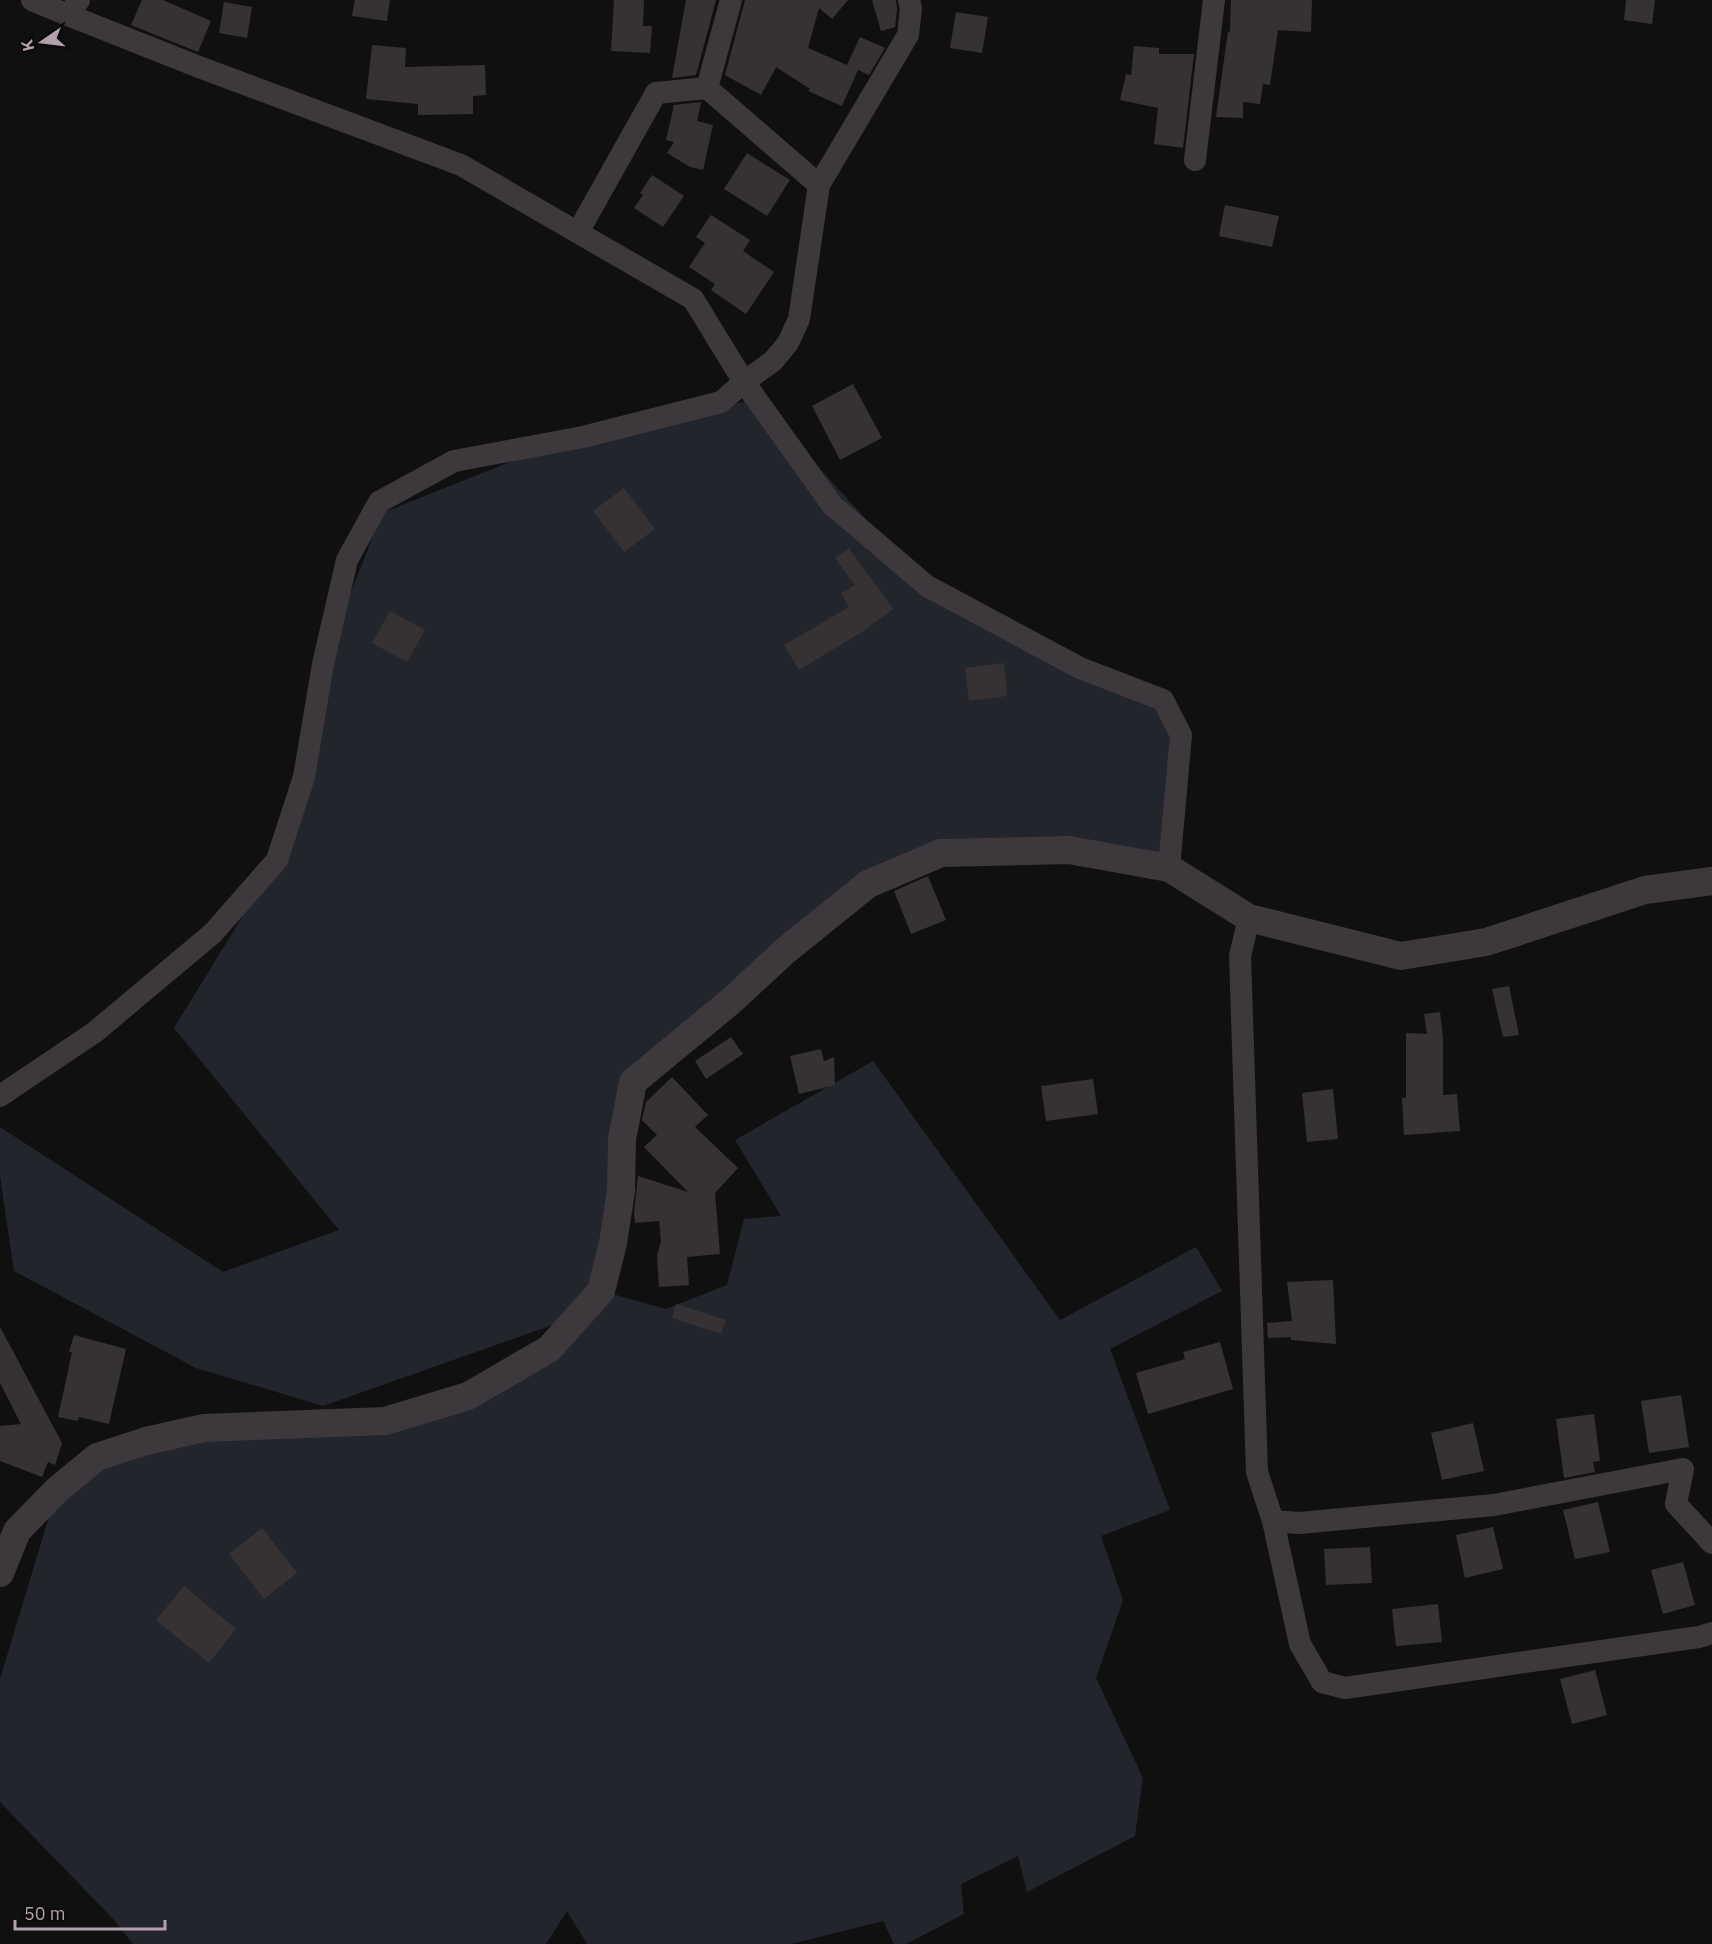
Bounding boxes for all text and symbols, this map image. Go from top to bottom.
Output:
north arrow [12,12,72,72]
text: K [16,38,38,53]
scale bar [15,1893,165,1931]
text: 50 m [24,1902,66,1925]

